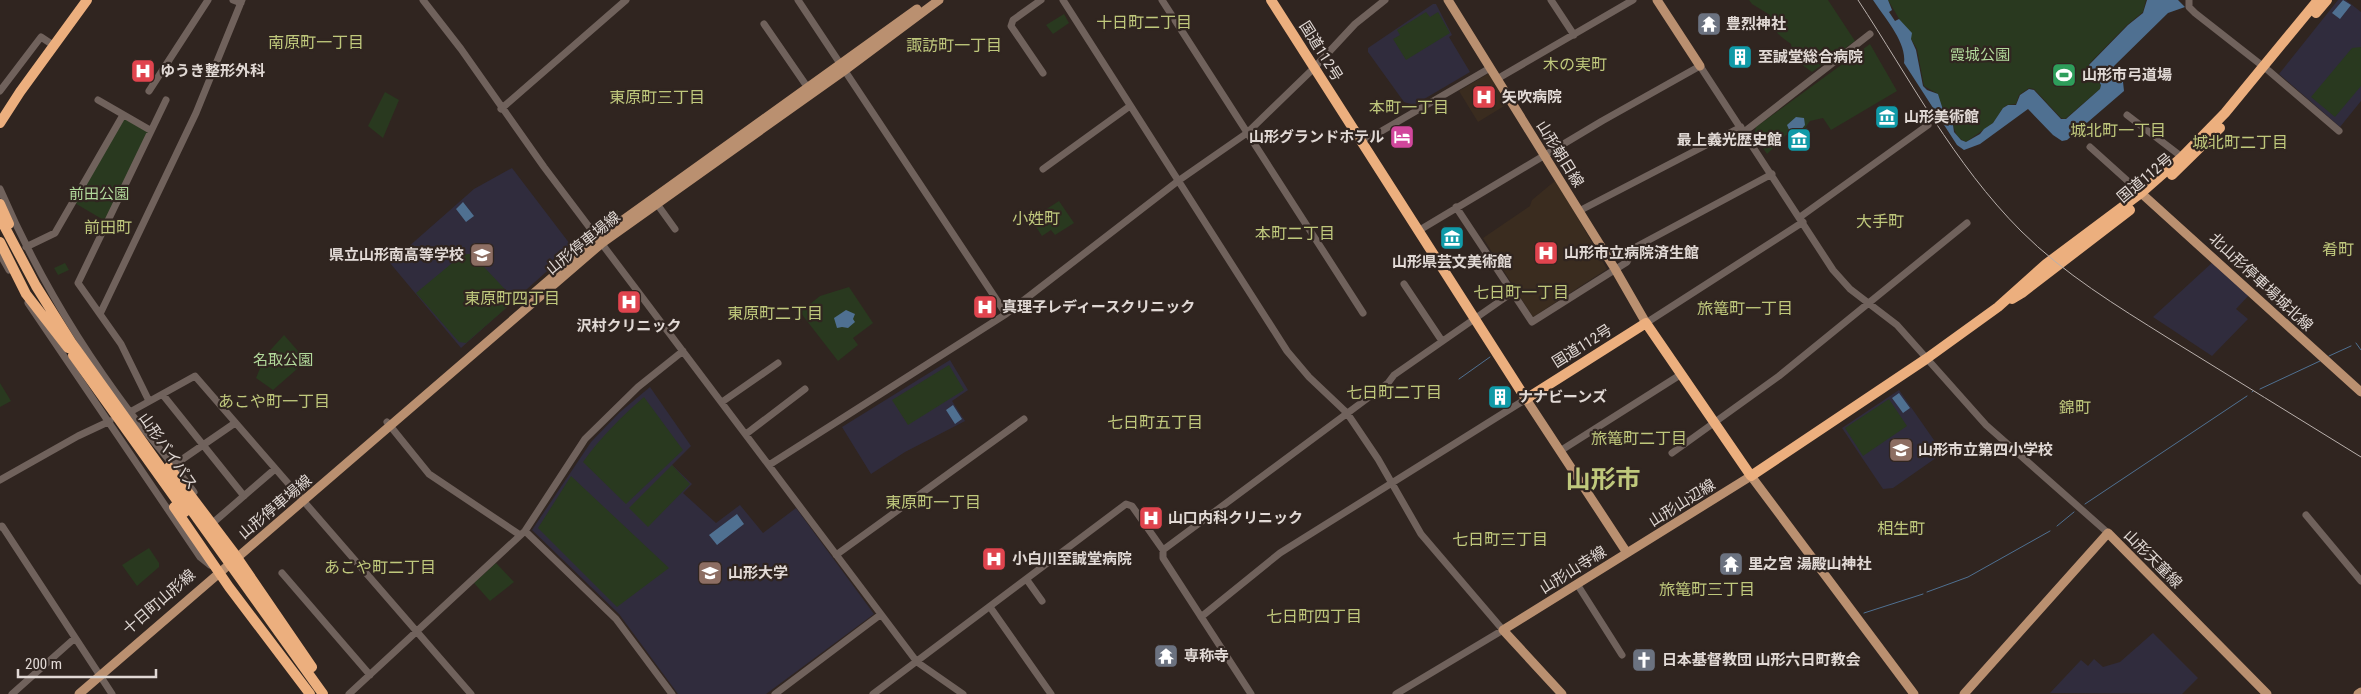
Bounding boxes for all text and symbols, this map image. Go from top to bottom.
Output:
temple icon: 豊烈神社 [1696,11,1722,37]
district label: 十日町二丁目 [1096,13,1192,32]
place label: 豊烈神社 [1726,15,1786,33]
street label: 国道112号 [1296,18,1346,84]
district label: 南原町一丁目 [268,33,364,52]
district label: 諏訪町一丁目 [906,36,1002,55]
building icon: 至誠堂総合病院 [1727,44,1753,70]
park label: 霞城公園 [1950,46,2010,64]
place label: 至誠堂総合病院 [1758,48,1863,66]
district label: 木の実町 [1543,55,1607,74]
hospital icon: ゆうき整形外科 [130,58,156,84]
place label: ゆうき整形外科 [160,62,265,80]
sports icon: 山形市弓道場 [2051,62,2077,88]
place label: 山形市弓道場 [2082,66,2172,84]
hospital icon: 矢吹病院 [1471,84,1497,110]
district label: 東原町三丁目 [609,88,705,107]
place label: 矢吹病院 [1502,88,1562,106]
district label: 本町一丁目 [1369,98,1449,117]
museum icon: 山形美術館 [1874,104,1900,130]
place label: 山形美術館 [1904,108,1979,126]
street label: 山形朝日線 [1532,117,1588,191]
district label: 城北町一丁目 [2070,121,2166,140]
hotel icon: 山形グランドホテル [1389,124,1415,150]
museum icon: 最上義光歴史館 [1786,127,1812,153]
place label: 山形グランドホテル [1249,128,1384,146]
place label: 最上義光歴史館 [1677,131,1782,149]
district label: 城北町二丁目 [2192,133,2288,152]
street label: 国道112号 [2113,150,2177,206]
park label: 前田公園 [69,185,129,203]
street label: 山形停車場線 [542,208,624,278]
district label: 小姓町 [1012,209,1060,228]
district label: 大手町 [1856,212,1904,231]
district label: 前田町 [84,218,132,237]
district label: 本町二丁目 [1255,224,1335,243]
museum icon: 山形県芸文美術館 [1439,225,1465,251]
street label: 北山形停車場城北線 [2205,229,2317,335]
hospital icon: 山形市立病院済生館 [1533,240,1559,266]
district label: 肴町 [2322,240,2354,259]
school or university icon: 県立山形南高等学校 [469,242,495,268]
place label: 山形市立病院済生館 [1564,244,1699,262]
place label: 県立山形南高等学校 [329,246,464,264]
place label: 山形県芸文美術館 [1392,253,1512,271]
district label: 七日町一丁目 [1473,283,1569,302]
district label: 東原町四丁目 [464,289,560,308]
hospital icon: 沢村クリニック [616,289,642,315]
hospital icon: 真理子レディースクリニック [972,294,998,320]
place label: 真理子レディースクリニック [1002,298,1195,316]
district label: 旅篭町一丁目 [1697,299,1793,318]
district label: 東原町二丁目 [727,304,823,323]
place label: 沢村クリニック [576,317,682,335]
street label: 国道112号 [1549,321,1615,371]
park label: 名取公園 [253,351,313,369]
district label: 七日町二丁目 [1346,383,1442,402]
building icon: ナナビーンズ [1487,384,1513,410]
place label: ナナビーンズ [1518,388,1607,406]
district label: あこや町一丁目 [218,392,330,411]
district label: 錦町 [2059,398,2091,417]
street label: 山形バイパス [135,409,201,493]
district label: 七日町五丁目 [1107,413,1203,432]
district label: 旅篭町二丁目 [1591,429,1687,448]
school or university icon: 山形市立第四小学校 [1888,437,1914,463]
place label: 山形市立第四小学校 [1918,441,2053,459]
district label: 山形市 [1565,465,1641,494]
street label: 山形停車場線 [235,471,315,543]
street label: 山形山辺線 [1645,475,1719,531]
district label: 東原町一丁目 [885,493,981,512]
hospital icon: 山口内科クリニック [1138,505,1164,531]
place label: 山口内科クリニック [1168,509,1303,527]
district label: 相生町 [1877,519,1925,538]
street label: 山形天童線 [2120,526,2186,592]
district label: 七日町三丁目 [1452,530,1548,549]
street label: 山形山寺線 [1536,542,1610,598]
hospital icon: 小白川至誠堂病院 [981,546,1007,572]
place label: 小白川至誠堂病院 [1012,550,1132,568]
temple icon: 里之宮 湯殿山神社 [1718,551,1744,577]
place label: 里之宮 湯殿山神社 [1748,555,1871,573]
district label: あこや町二丁目 [324,558,436,577]
school or university icon: 山形大学 [697,560,723,586]
place label: 山形大学 [728,564,788,582]
street label: 十日町山形線 [119,566,199,638]
district label: 旅篭町三丁目 [1659,580,1755,599]
district label: 七日町四丁目 [1266,607,1362,626]
temple icon: 専称寺 [1153,643,1179,669]
scale bar [18,646,155,678]
place label: 専称寺 [1184,647,1229,665]
church icon: 日本基督教団 山形六日町教会 [1631,647,1657,673]
place label: 日本基督教団 山形六日町教会 [1662,651,1860,669]
text: 200 m [25,655,62,673]

